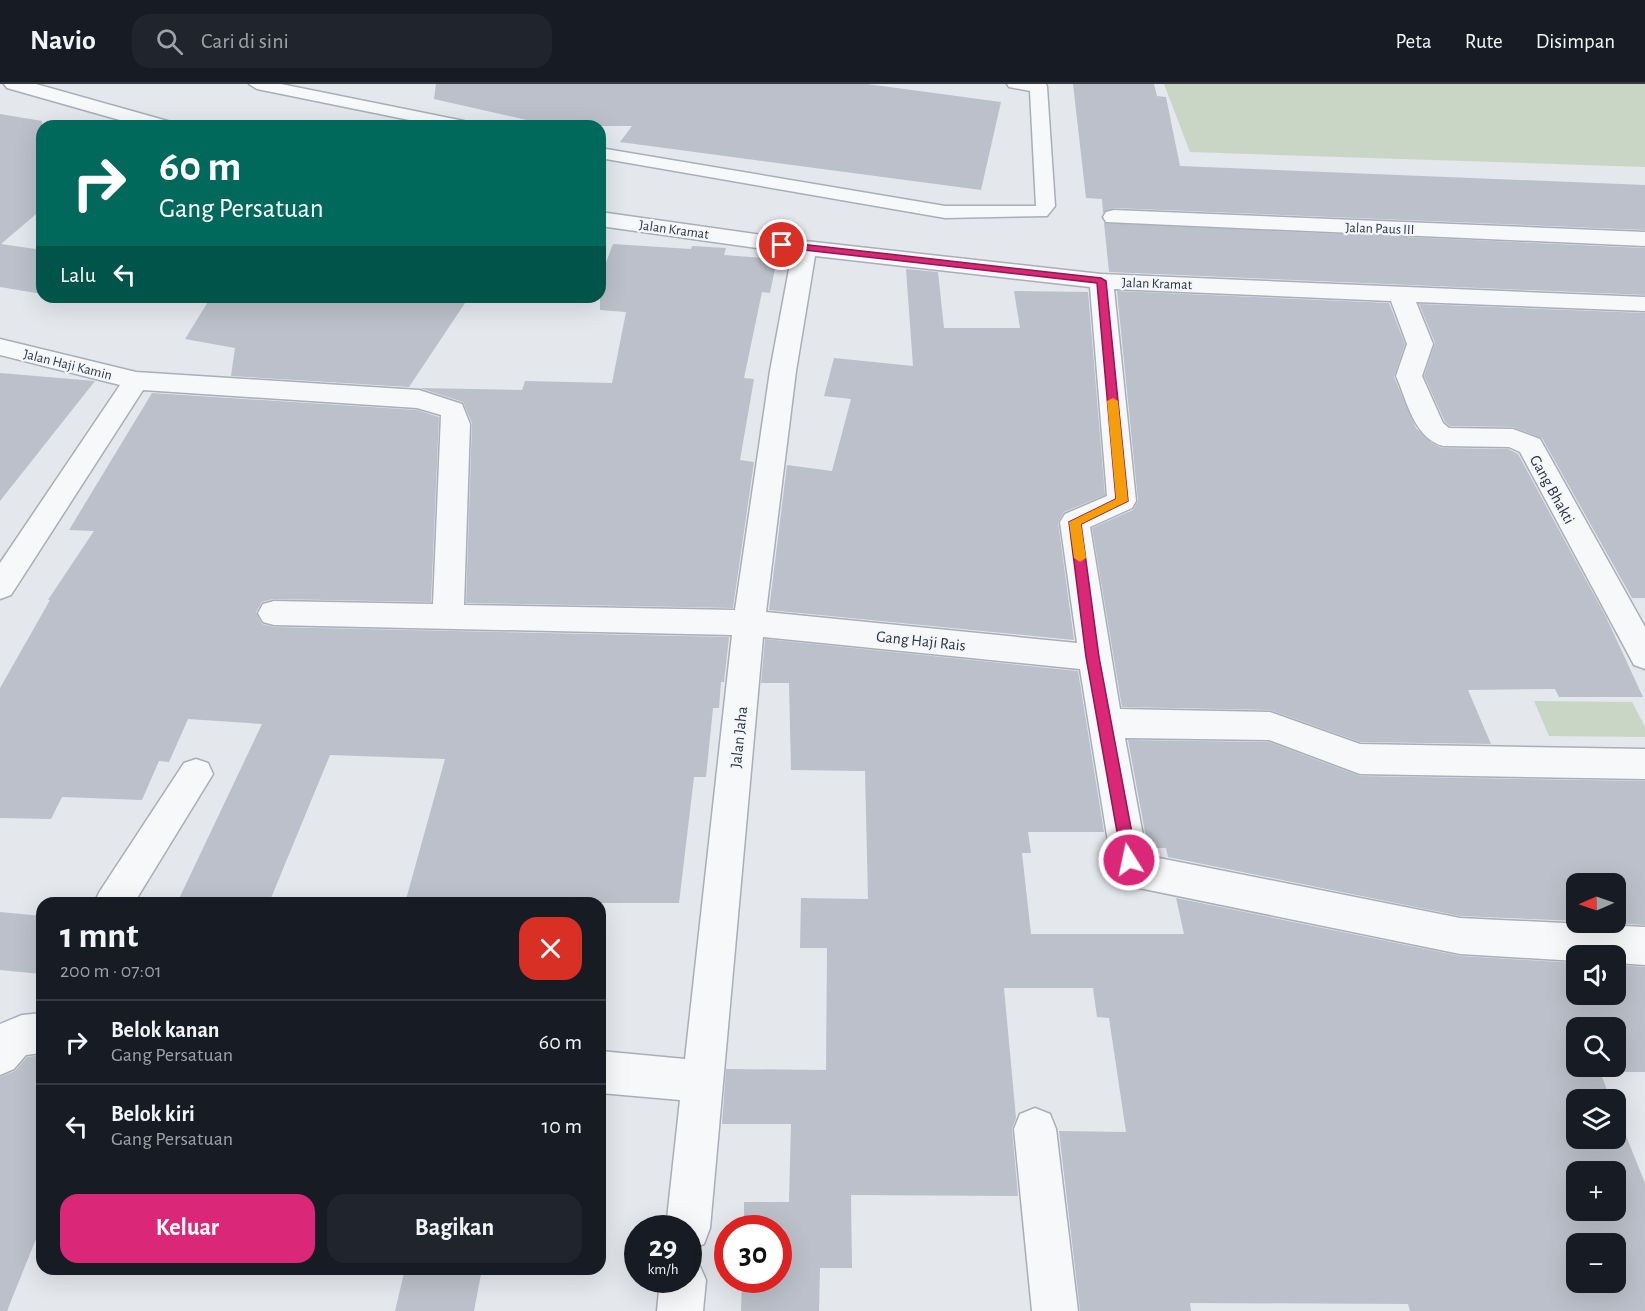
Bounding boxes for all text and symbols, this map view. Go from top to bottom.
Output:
search box [132,14,552,68]
icon: search [153,25,186,58]
text: Navio [30,27,96,55]
text: Cari di sini [201,30,289,52]
text: Peta [1396,31,1432,52]
text: Rute [1465,31,1503,52]
text: Disimpan [1536,31,1615,52]
icon: right [60,144,138,222]
text: 60 m [159,146,241,188]
text: Gang Persatuan [159,195,324,222]
street label: Jalan Kramat [638,218,710,242]
pin [756,219,807,270]
street label: Jalan Paus III [1345,221,1415,237]
icon: arrive [765,228,798,261]
icon: left [108,258,141,291]
text: Lalu [60,264,96,286]
street label: Jalan Kramat [1122,276,1193,292]
street label: Jalan Haji Kamin [22,347,113,383]
street label: Gang Bhakti [1527,452,1578,527]
street label: Gang Haji Rais [875,628,966,655]
street label: Jalan Jaha [728,706,750,769]
position arrow [1097,828,1161,892]
north arrow [1566,873,1626,933]
map controls [1566,873,1626,1293]
button: close [519,917,582,980]
text: 1 mnt [60,918,138,954]
button: sound [1566,945,1626,1005]
text: 200 m · 07:01 [60,961,162,981]
button: search [1566,1017,1626,1077]
text: Belok kanan [111,1019,219,1041]
icon: right [60,1026,93,1059]
text: 60 m [539,1031,582,1053]
text: Gang Persatuan [111,1045,233,1065]
button: layers [1566,1089,1626,1149]
text: Belok kiri [111,1103,195,1125]
icon: left [60,1110,93,1143]
text: 10 m [542,1115,582,1137]
text: Gang Persatuan [111,1129,233,1149]
button: + [1566,1161,1626,1221]
button: Keluar [60,1194,315,1263]
button: Bagikan [327,1194,582,1263]
speed limit sign: 30 [714,1215,792,1293]
text: 29 [649,1232,677,1262]
button: − [1566,1233,1626,1293]
text: km/h [648,1262,678,1277]

